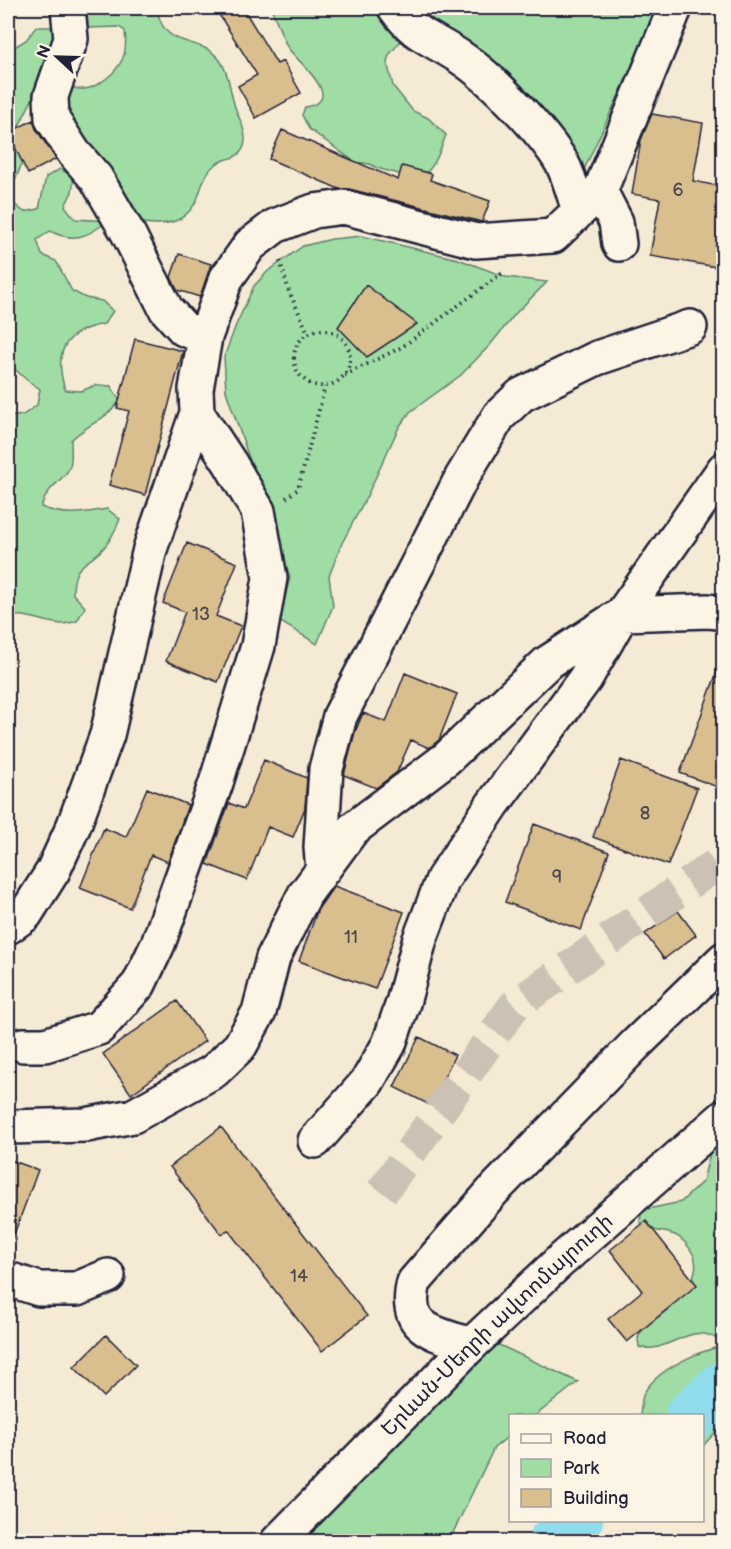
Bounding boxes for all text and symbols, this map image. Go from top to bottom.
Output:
north arrow [27,27,87,87]
text: N [33,43,56,61]
house number: 6 [673,180,684,201]
house number: 13 [192,604,210,625]
house number: 8 [640,803,650,824]
house number: 9 [552,867,562,888]
house number: 11 [344,927,358,948]
street label: Երևան-Մեղրի ավտոմայրուղի [376,1209,618,1442]
house number: 14 [290,1266,308,1287]
legend [509,1414,704,1522]
text: Road [563,1428,607,1449]
text: Park [563,1458,599,1479]
text: Building [563,1488,629,1509]

